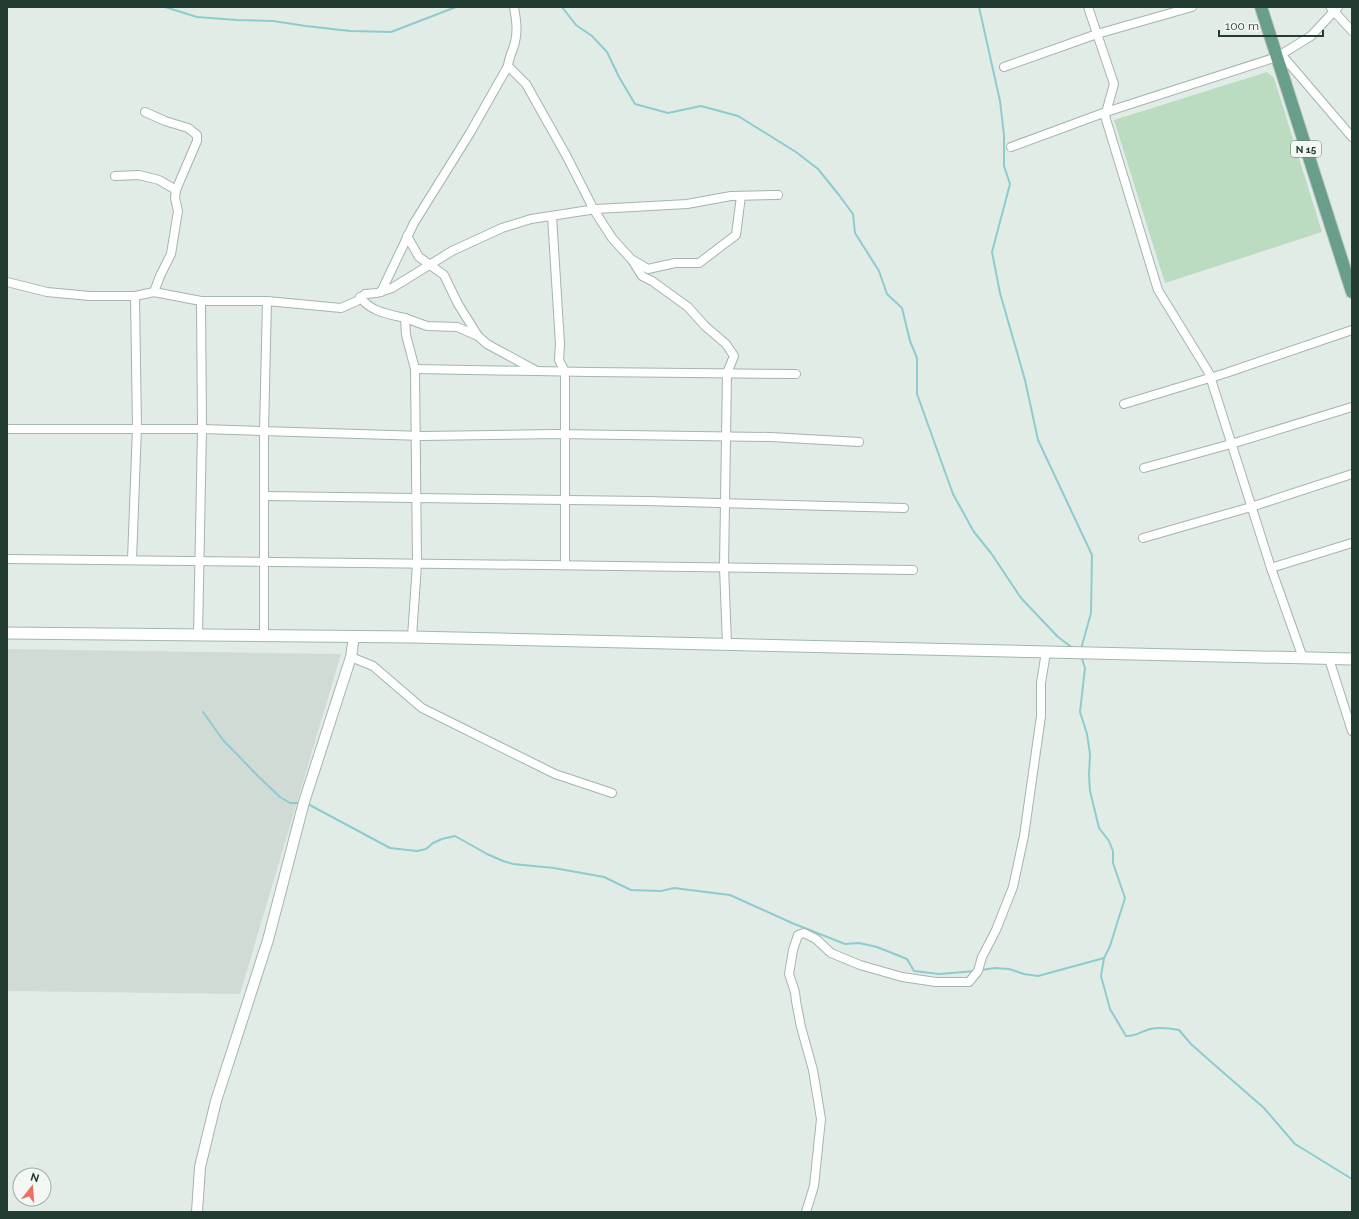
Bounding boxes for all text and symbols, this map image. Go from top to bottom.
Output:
scale bar [1219,12,1323,38]
text: 100 m [1225,19,1259,33]
road number: N 15 [1291,141,1321,157]
north arrow [12,1167,52,1207]
text: N [29,1170,41,1185]

